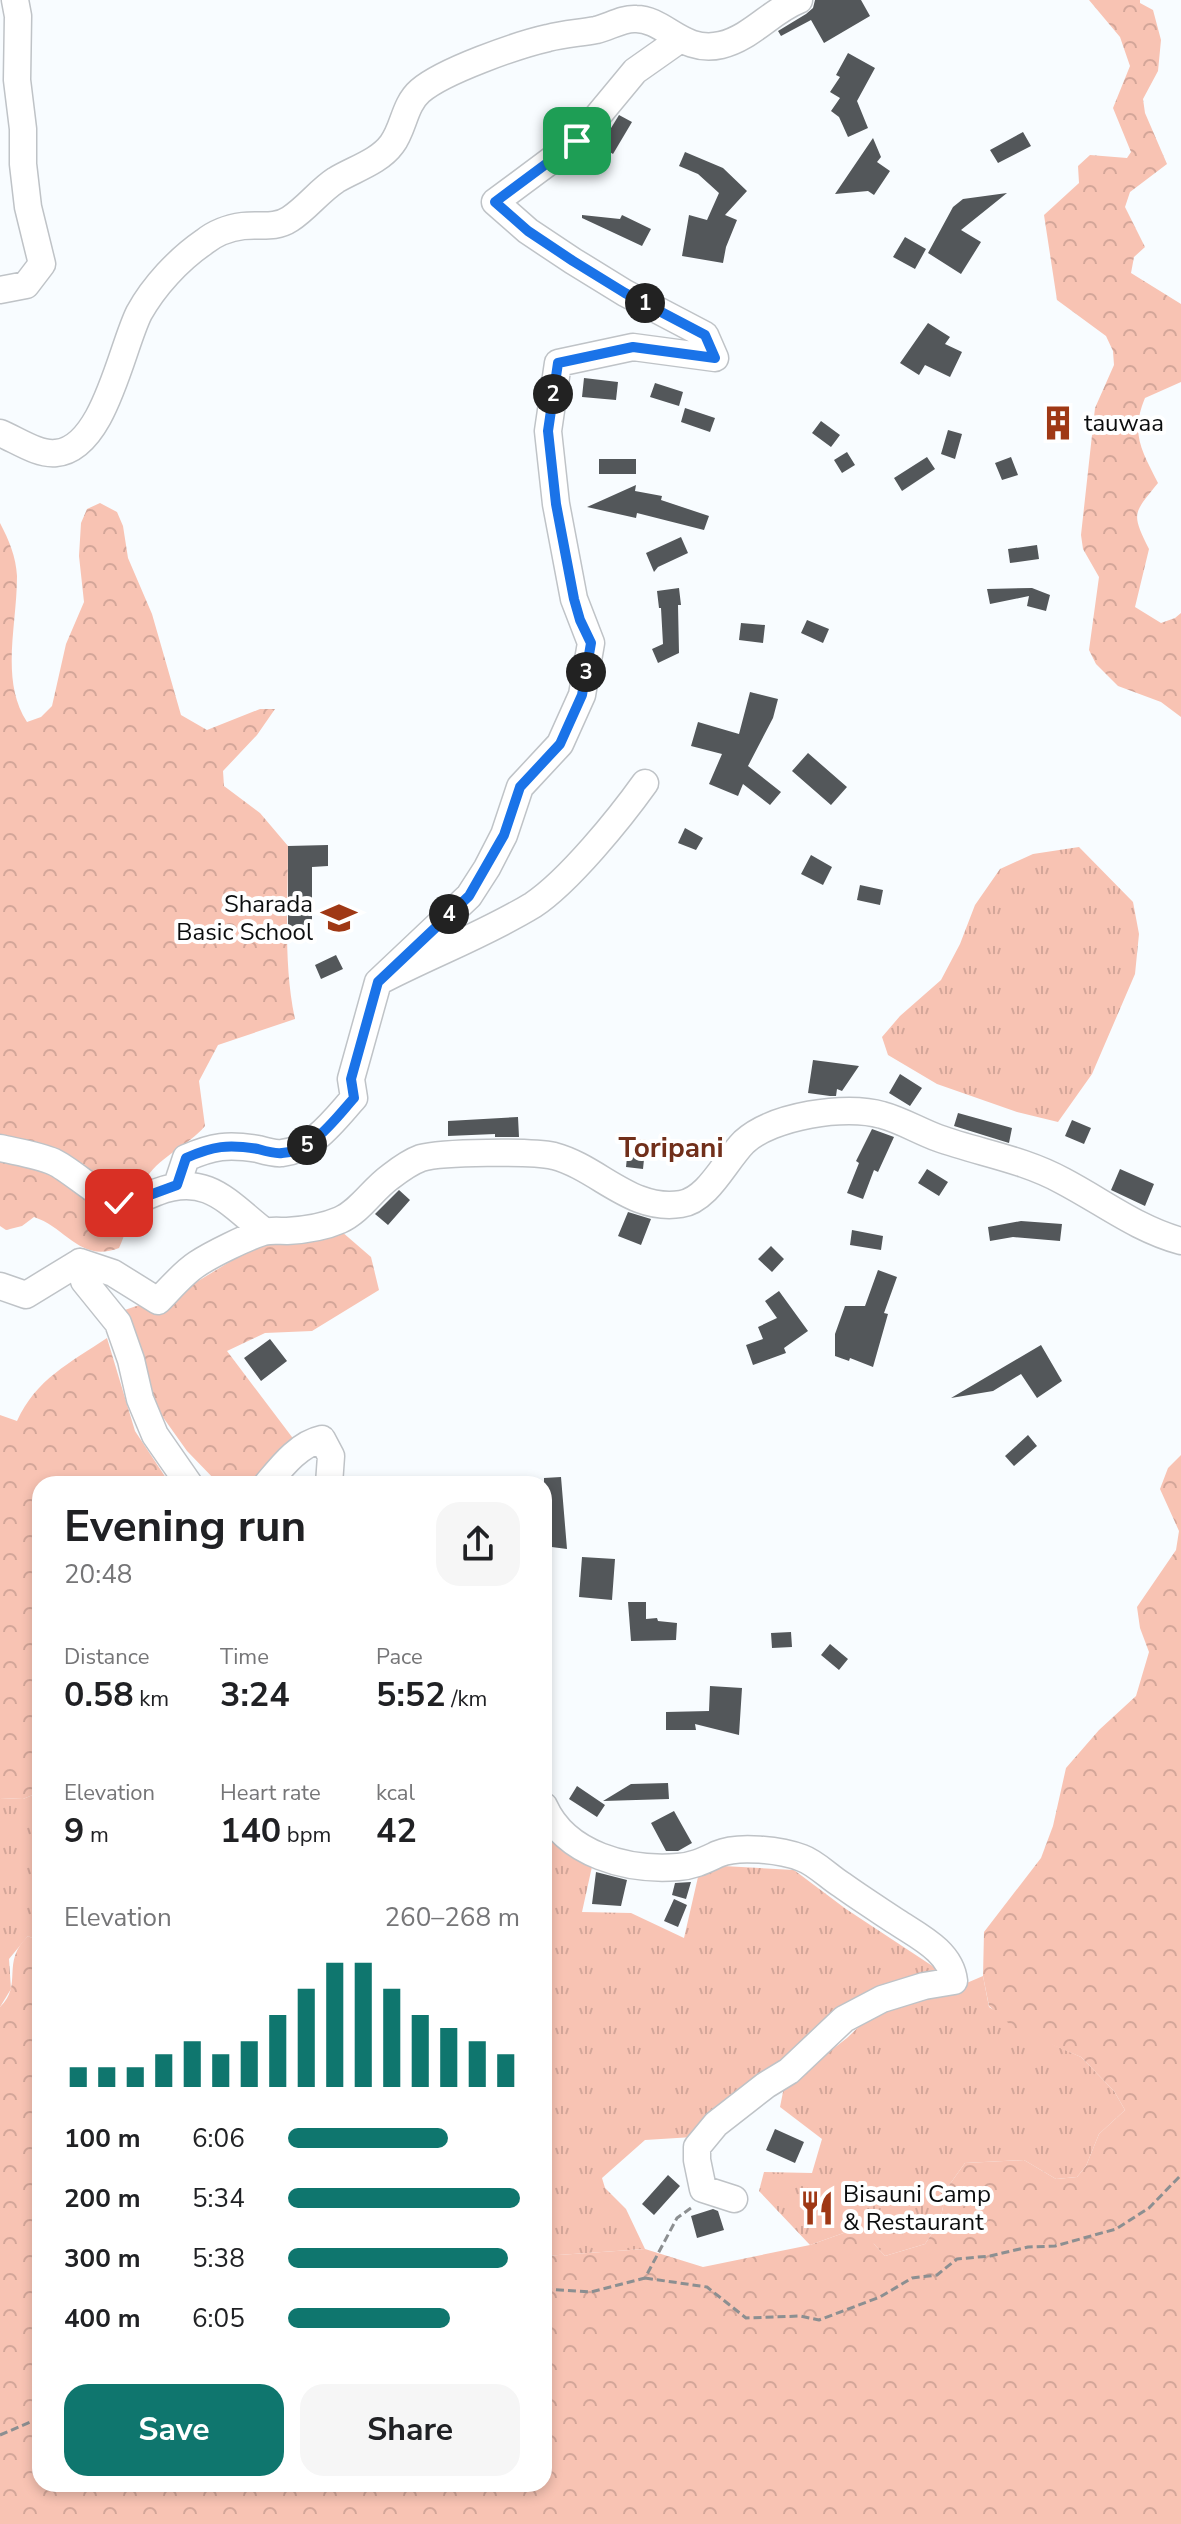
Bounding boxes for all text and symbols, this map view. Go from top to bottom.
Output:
pin [543,107,611,175]
icon: arrive [555,119,599,163]
pin: 1 [625,283,665,323]
text: 1 [638,288,652,318]
pin: 2 [533,374,573,414]
text: 2 [546,379,560,409]
building icon: tauwaa [1039,404,1077,442]
place label: tauwaa [1084,407,1164,439]
pin: 3 [566,652,606,692]
text: 3 [579,657,593,687]
place label: Sharada Basic School [176,888,313,948]
pin: 4 [429,894,469,934]
school or university icon: Sharada Basic School [320,899,358,937]
text: 4 [442,899,456,929]
pin: 5 [287,1125,327,1165]
district label: Toripani [618,1129,724,1167]
text: 5 [300,1130,314,1160]
pin [85,1169,153,1237]
icon: check [97,1181,141,1225]
text: Evening run [64,1497,306,1557]
button: share [436,1502,520,1586]
text: 20:48 [64,1557,132,1592]
text: Distance [64,1642,149,1672]
text: Time [220,1642,269,1672]
text: Pace [376,1642,423,1672]
text: 0.58 [64,1672,134,1718]
text: 3:24 [220,1672,290,1718]
text: 5:52 [376,1672,446,1718]
text: km [134,1684,169,1714]
text: /km [446,1684,487,1714]
text: Elevation [64,1778,155,1808]
text: Heart rate [220,1778,321,1808]
text: kcal [376,1778,415,1808]
text: 9 [64,1808,84,1854]
text: 140 [220,1808,281,1854]
text: 42 [376,1808,417,1854]
text: m [84,1820,109,1850]
text: bpm [281,1820,331,1850]
text: Elevation [64,1900,172,1935]
text: 260–268 m [384,1900,520,1935]
text: 100 m [64,2121,141,2156]
text: 6:06 [192,2121,245,2156]
place label: Bisauni Camp & Restaurant [843,2178,991,2238]
text: 200 m [64,2181,141,2216]
text: 5:34 [192,2181,245,2216]
restaurant icon: Bisauni Camp & Restaurant [798,2189,836,2227]
text: 300 m [64,2241,141,2276]
text: 5:38 [192,2241,245,2276]
text: 400 m [64,2301,141,2336]
text: 6:05 [192,2301,245,2336]
button: Save [64,2384,284,2476]
button: Share [300,2384,520,2476]

